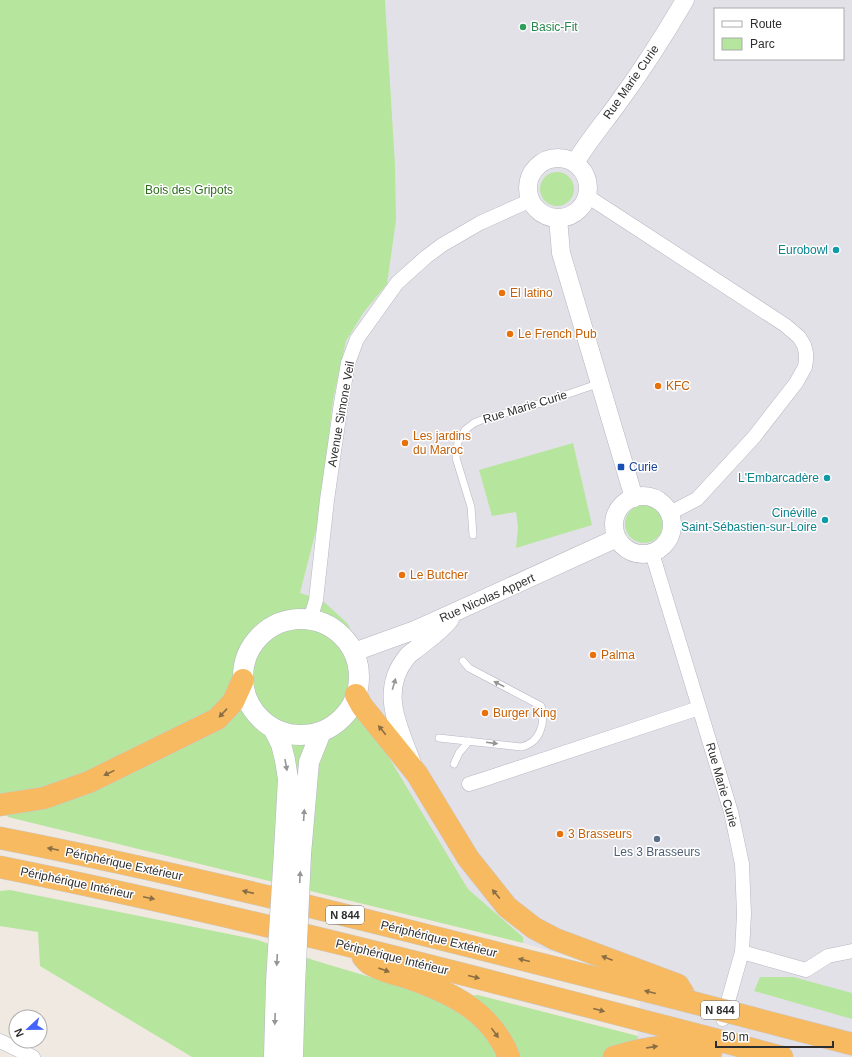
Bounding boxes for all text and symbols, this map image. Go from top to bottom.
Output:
legend [714,8,844,60]
text: Route [750,17,782,31]
place label: Basic-Fit [531,20,578,34]
marker: Basic-Fit [518,22,528,32]
text: Parc [750,37,775,51]
street label: Rue Marie Curie [600,42,662,122]
park label: Bois des Gripots [145,183,233,197]
place label: Eurobowl [778,243,828,257]
marker: Eurobowl [831,245,841,255]
place label: El latino [510,286,553,300]
marker: El latino [497,288,507,298]
place label: Le French Pub [518,327,597,341]
marker: Le French Pub [505,329,515,339]
street label: Avenue Simone Veil [325,360,357,468]
place label: KFC [666,379,690,393]
marker: KFC [653,381,663,391]
street label: Rue Marie Curie [481,387,569,426]
place label: Les jardins du Maroc [413,429,471,457]
marker: Les jardins du Maroc [400,438,410,448]
place label: Curie [629,460,658,474]
marker: Curie [616,462,626,472]
place label: L'Embarcadère [738,471,819,485]
marker: L'Embarcadère [822,473,832,483]
place label: Cinéville Saint-Sébastien-sur-Loire [681,506,817,534]
marker: Cinéville Saint-Sébastien-sur-Loire [820,515,830,525]
place label: Le Butcher [410,568,468,582]
marker: Le Butcher [397,570,407,580]
street label: Rue Nicolas Appert [437,570,537,625]
place label: Palma [601,648,635,662]
marker: Palma [588,650,598,660]
one-way arrow [391,678,397,690]
one-way arrow [493,680,505,687]
place label: Burger King [493,706,556,720]
one-way arrow [219,708,228,718]
marker: Burger King [480,708,490,718]
one-way arrow [378,725,386,735]
one-way arrow [485,740,498,747]
street label: Rue Marie Curie [703,741,741,829]
one-way arrow [283,758,289,771]
one-way arrow [103,770,115,776]
one-way arrow [300,809,307,821]
place label: 3 Brasseurs [568,827,632,841]
marker: 3 Brasseurs [555,829,565,839]
marker: Les 3 Brasseurs [652,834,662,844]
one-way arrow [46,845,59,851]
street label: Périphérique Extérieur [64,845,184,883]
place label: Les 3 Brasseurs [614,845,700,859]
street label: Périphérique Intérieur [19,864,135,902]
one-way arrow [297,870,303,883]
one-way arrow [242,888,254,894]
one-way arrow [492,888,501,899]
one-way arrow [143,896,155,902]
road number: N 844 [326,906,364,924]
street label: Périphérique Extérieur [379,918,499,960]
street label: Périphérique Intérieur [334,936,450,978]
one-way arrow [274,954,281,966]
one-way arrow [600,954,612,960]
one-way arrow [517,957,529,963]
one-way arrow [379,967,391,973]
one-way arrow [467,975,480,981]
one-way arrow [643,988,656,994]
road number: N 844 [701,1001,739,1019]
one-way arrow [594,1007,606,1013]
north arrow [8,1009,48,1049]
one-way arrow [272,1013,278,1026]
scale bar [716,1023,833,1049]
text: N [12,1027,26,1039]
one-way arrow [491,1027,499,1038]
text: 50 m [722,1030,749,1044]
one-way arrow [646,1044,658,1050]

